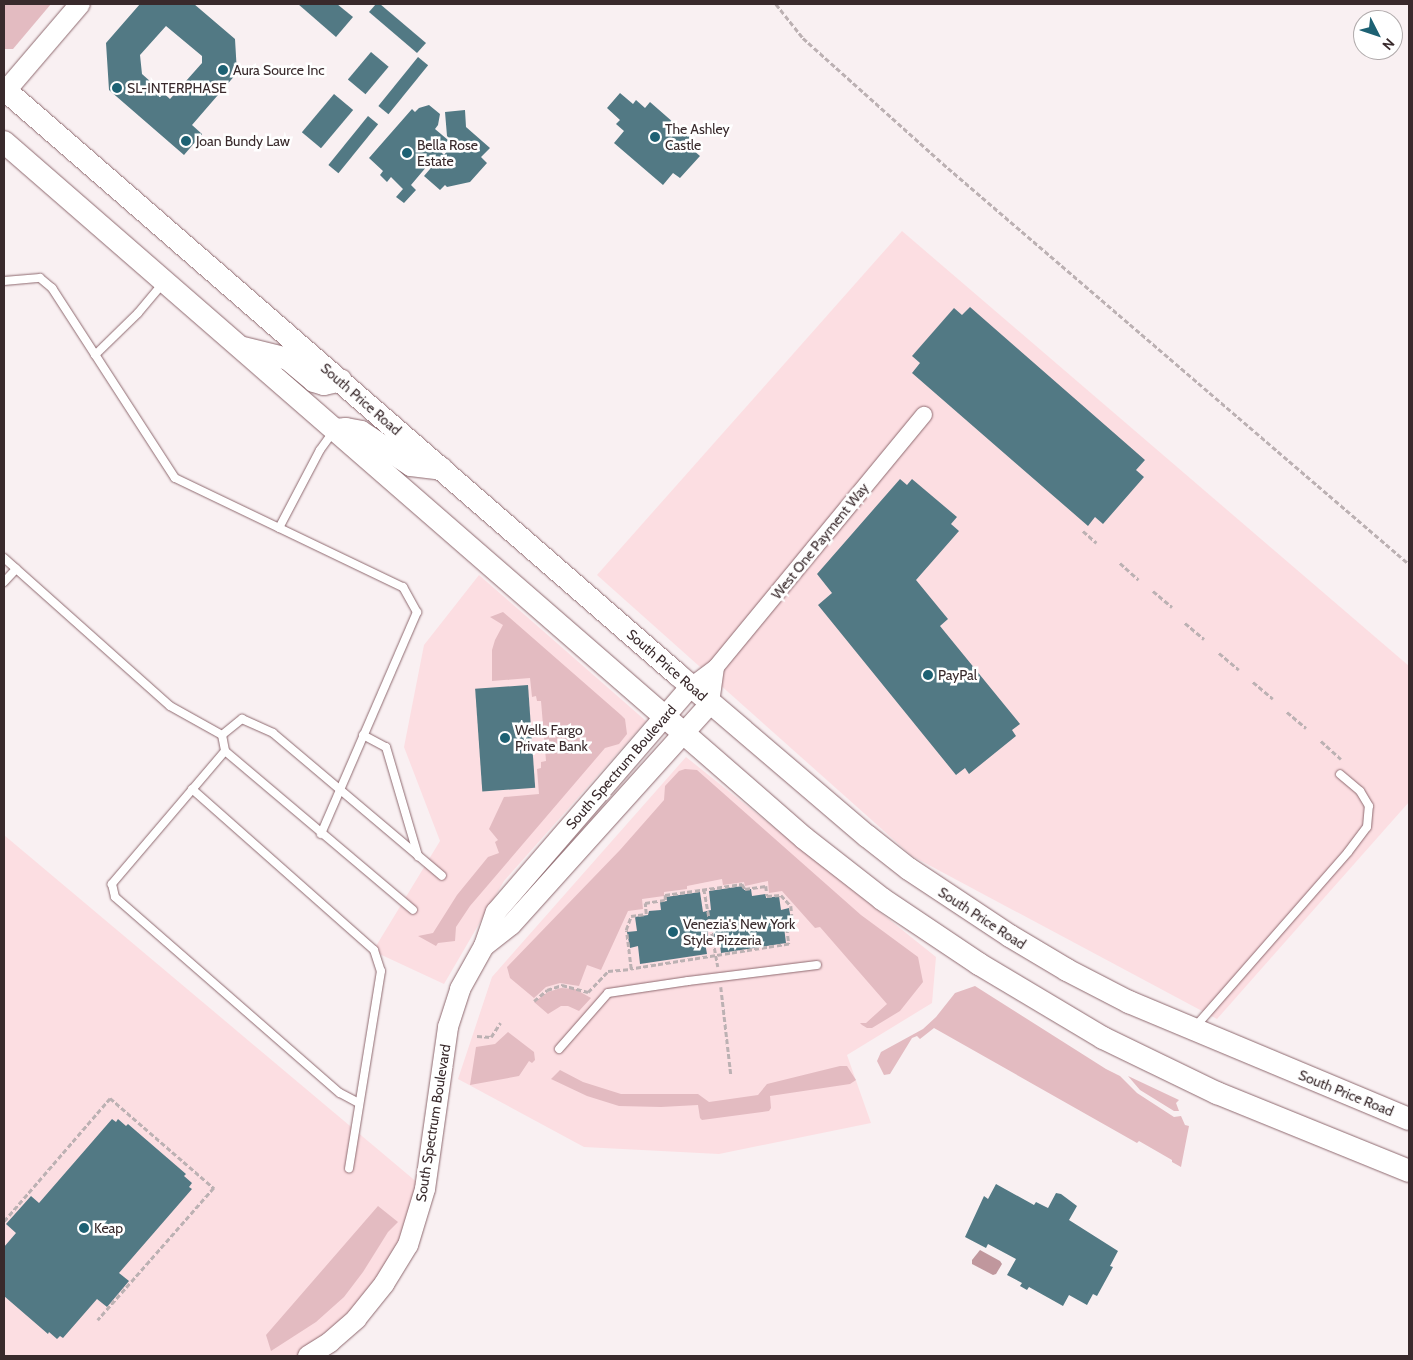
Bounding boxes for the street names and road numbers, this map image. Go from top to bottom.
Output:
street label: South Price Road [317,360,405,438]
street label: West One Payment Way [768,479,872,603]
street label: South Price Road [623,626,711,704]
street label: South Spectrum Boulevard [562,701,680,833]
street label: South Price Road [935,883,1029,953]
street label: South Spectrum Boulevard [412,1043,454,1203]
street label: South Price Road [1296,1066,1396,1120]

